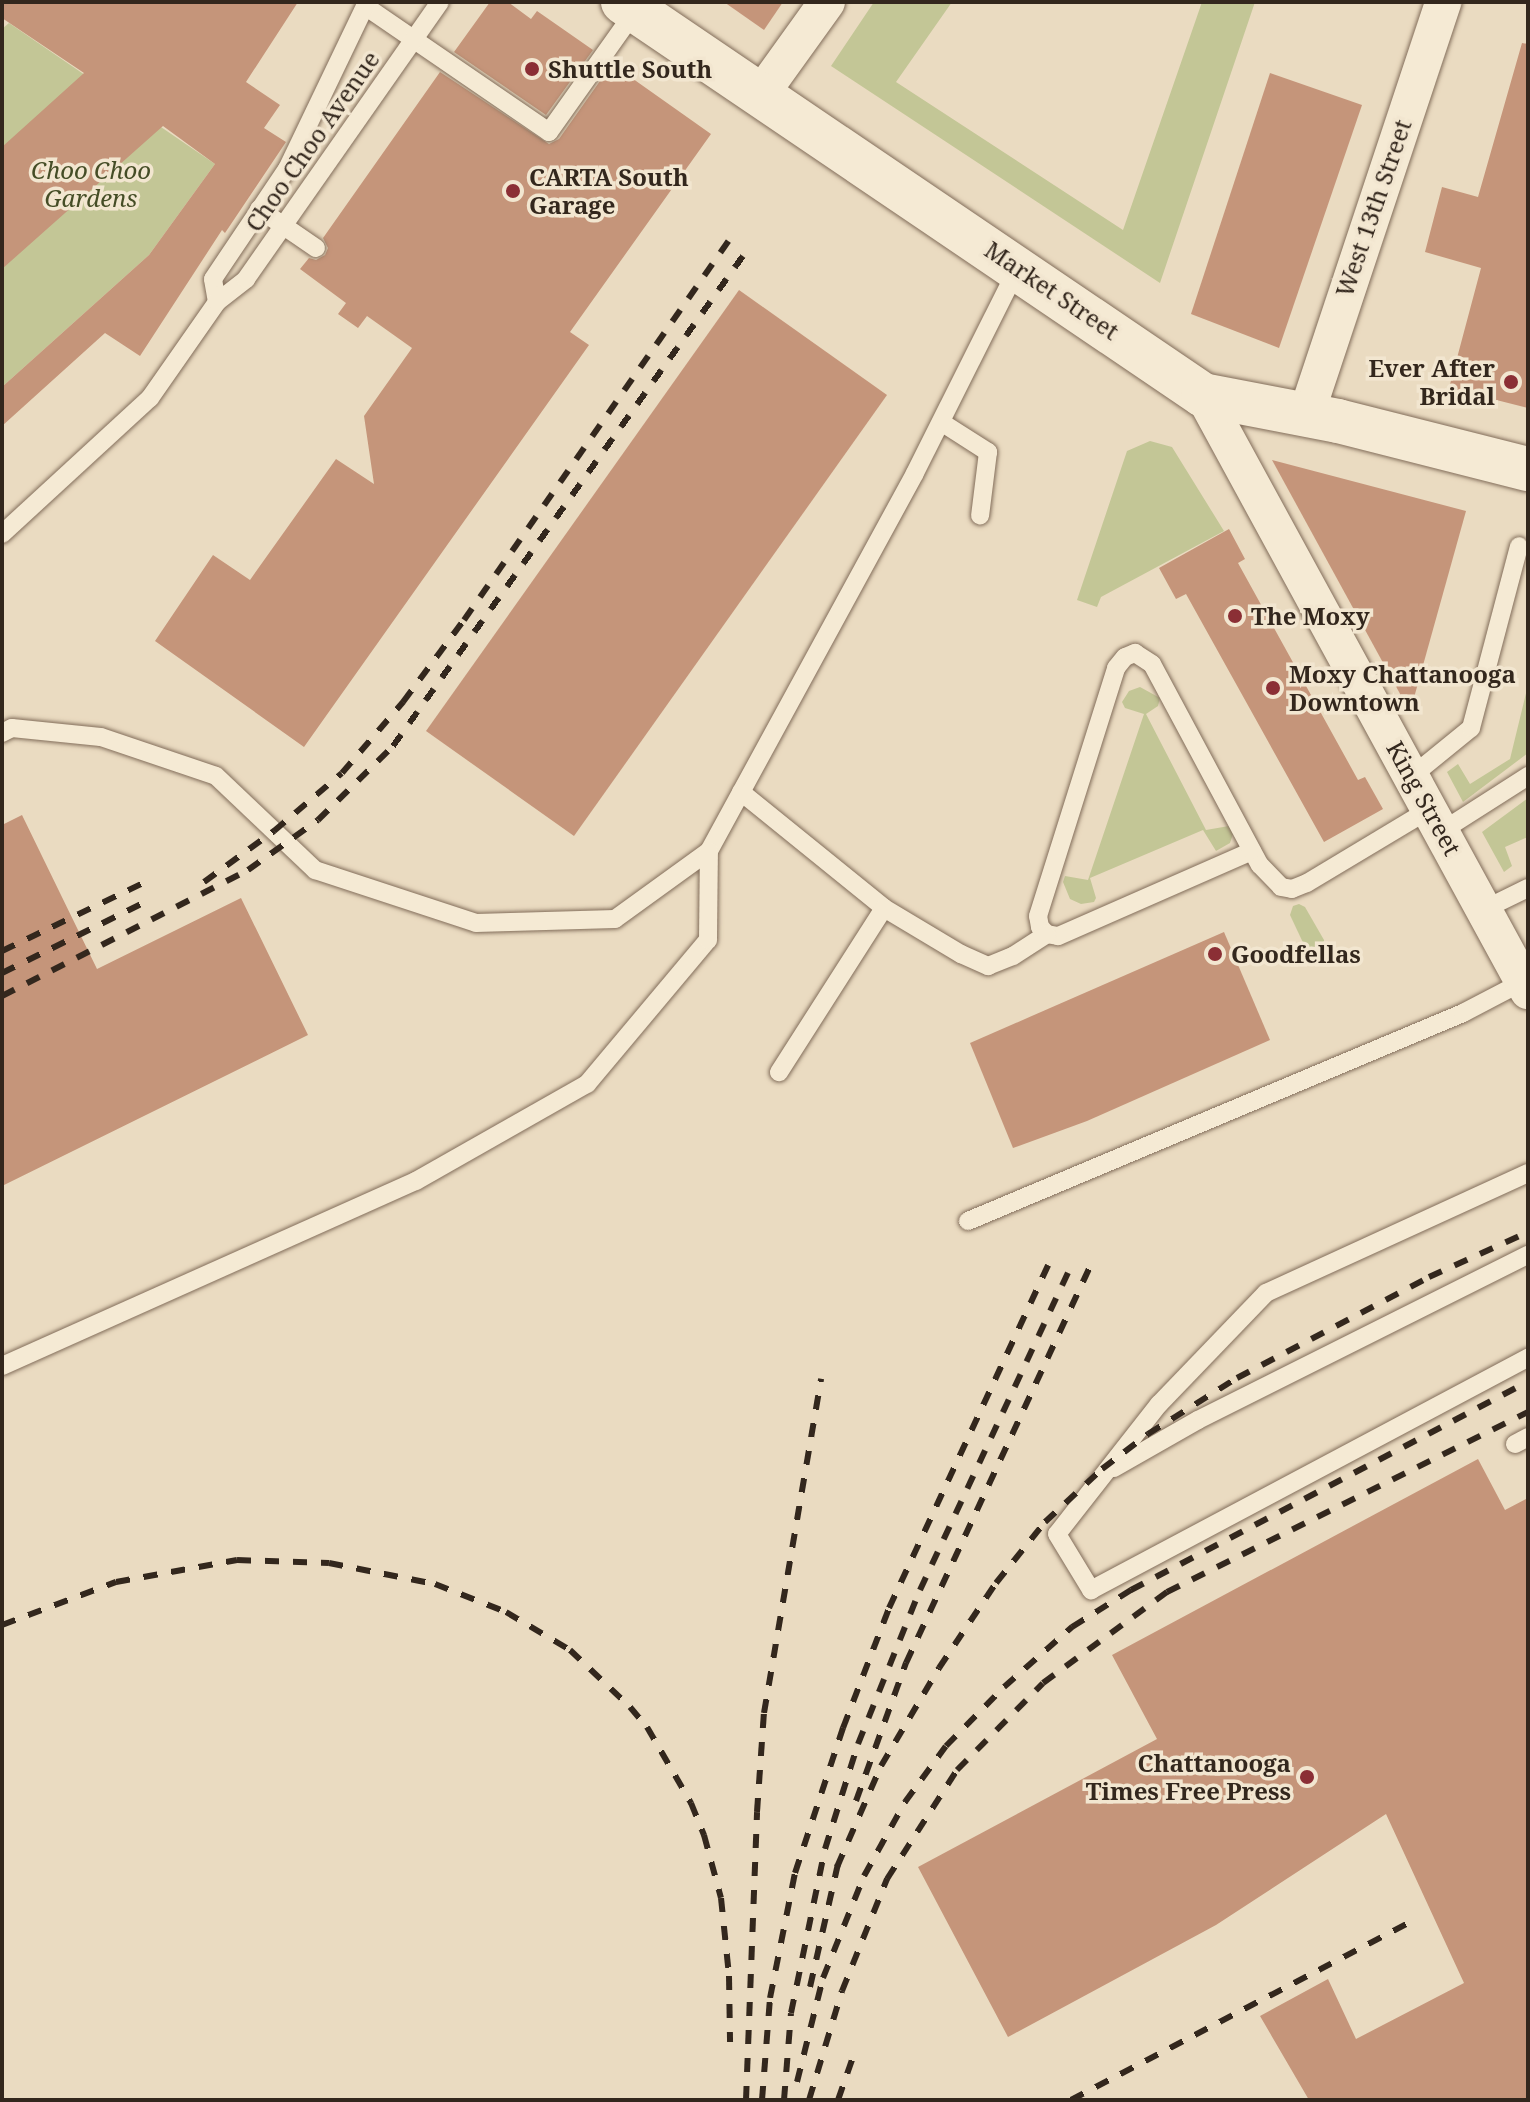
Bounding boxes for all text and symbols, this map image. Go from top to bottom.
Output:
street label: Choo Choo Avenue [239,45,385,237]
place label: Shuttle South [548,55,712,83]
marker: Shuttle South [523,60,541,78]
street label: West 13th Street [1329,116,1417,300]
park label: Choo Choo Gardens [31,156,151,212]
place label: CARTA South Garage [529,163,689,219]
marker: CARTA South Garage [504,182,522,200]
street label: Market Street [980,235,1124,345]
place label: Ever After Bridal [1368,354,1495,410]
marker: Ever After Bridal [1502,373,1520,391]
place label: The Moxy [1251,602,1370,630]
marker: The Moxy [1226,607,1244,625]
place label: Moxy Chattanooga Downtown [1289,660,1516,716]
marker: Moxy Chattanooga Downtown [1264,679,1282,697]
street label: King Street [1381,736,1467,860]
place label: Goodfellas [1231,940,1361,968]
marker: Goodfellas [1206,945,1224,963]
place label: Chattanooga Times Free Press [1086,1749,1291,1805]
marker: Chattanooga Times Free Press [1298,1768,1316,1786]

